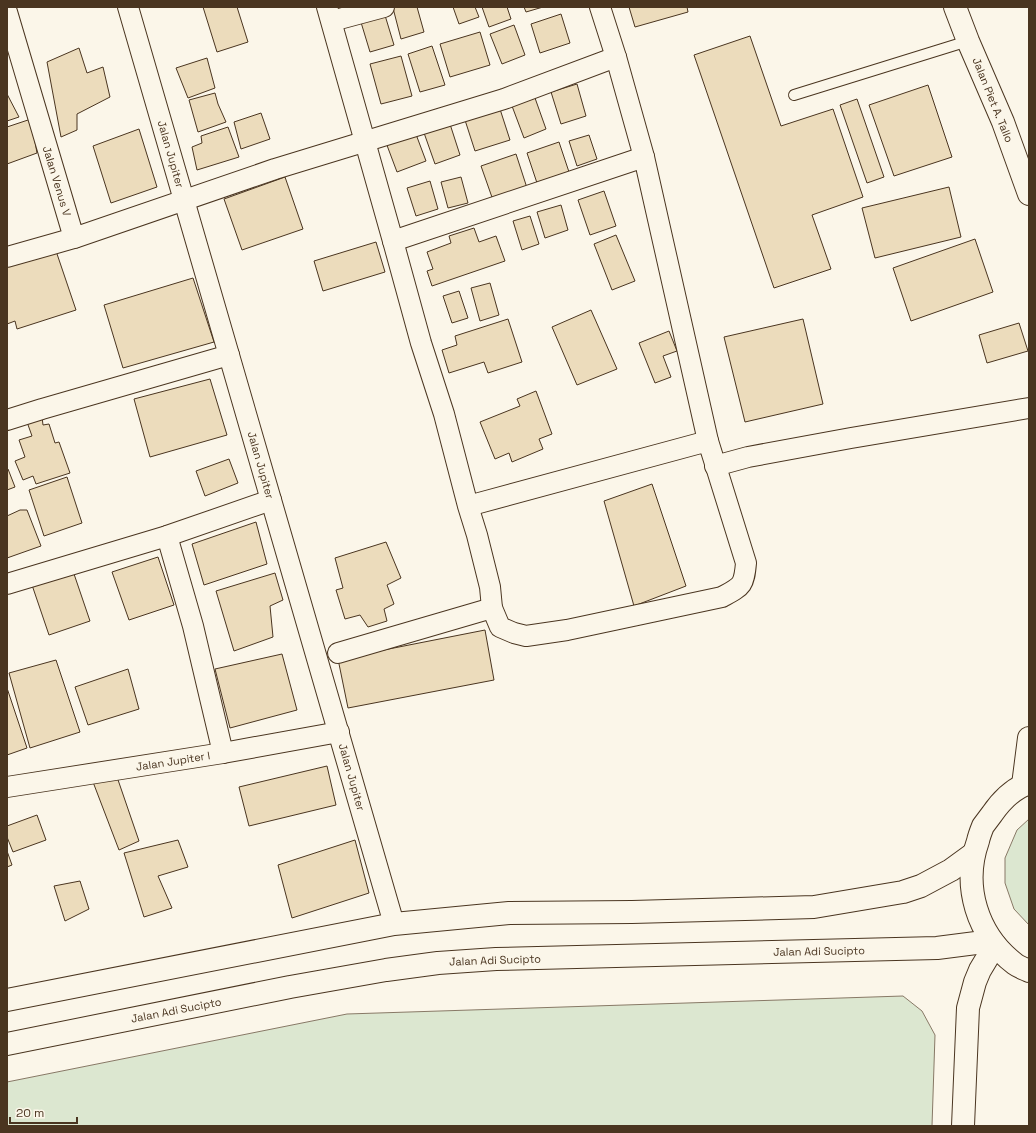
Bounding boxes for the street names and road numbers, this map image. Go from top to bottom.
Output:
street label: Jalan Piet A. Tallo [970,55,1017,145]
street label: Jalan Jupiter [155,119,187,189]
street label: Jalan Venus V [40,144,74,218]
street label: Jalan Jupiter [245,430,277,500]
street label: Jalan Jupiter [336,742,368,812]
street label: Jalan Jupiter I [135,748,211,774]
street label: Jalan Adi Sucipto [773,943,865,959]
street label: Jalan Adi Sucipto [449,951,541,969]
street label: Jalan Adi Sucipto [130,994,223,1026]

